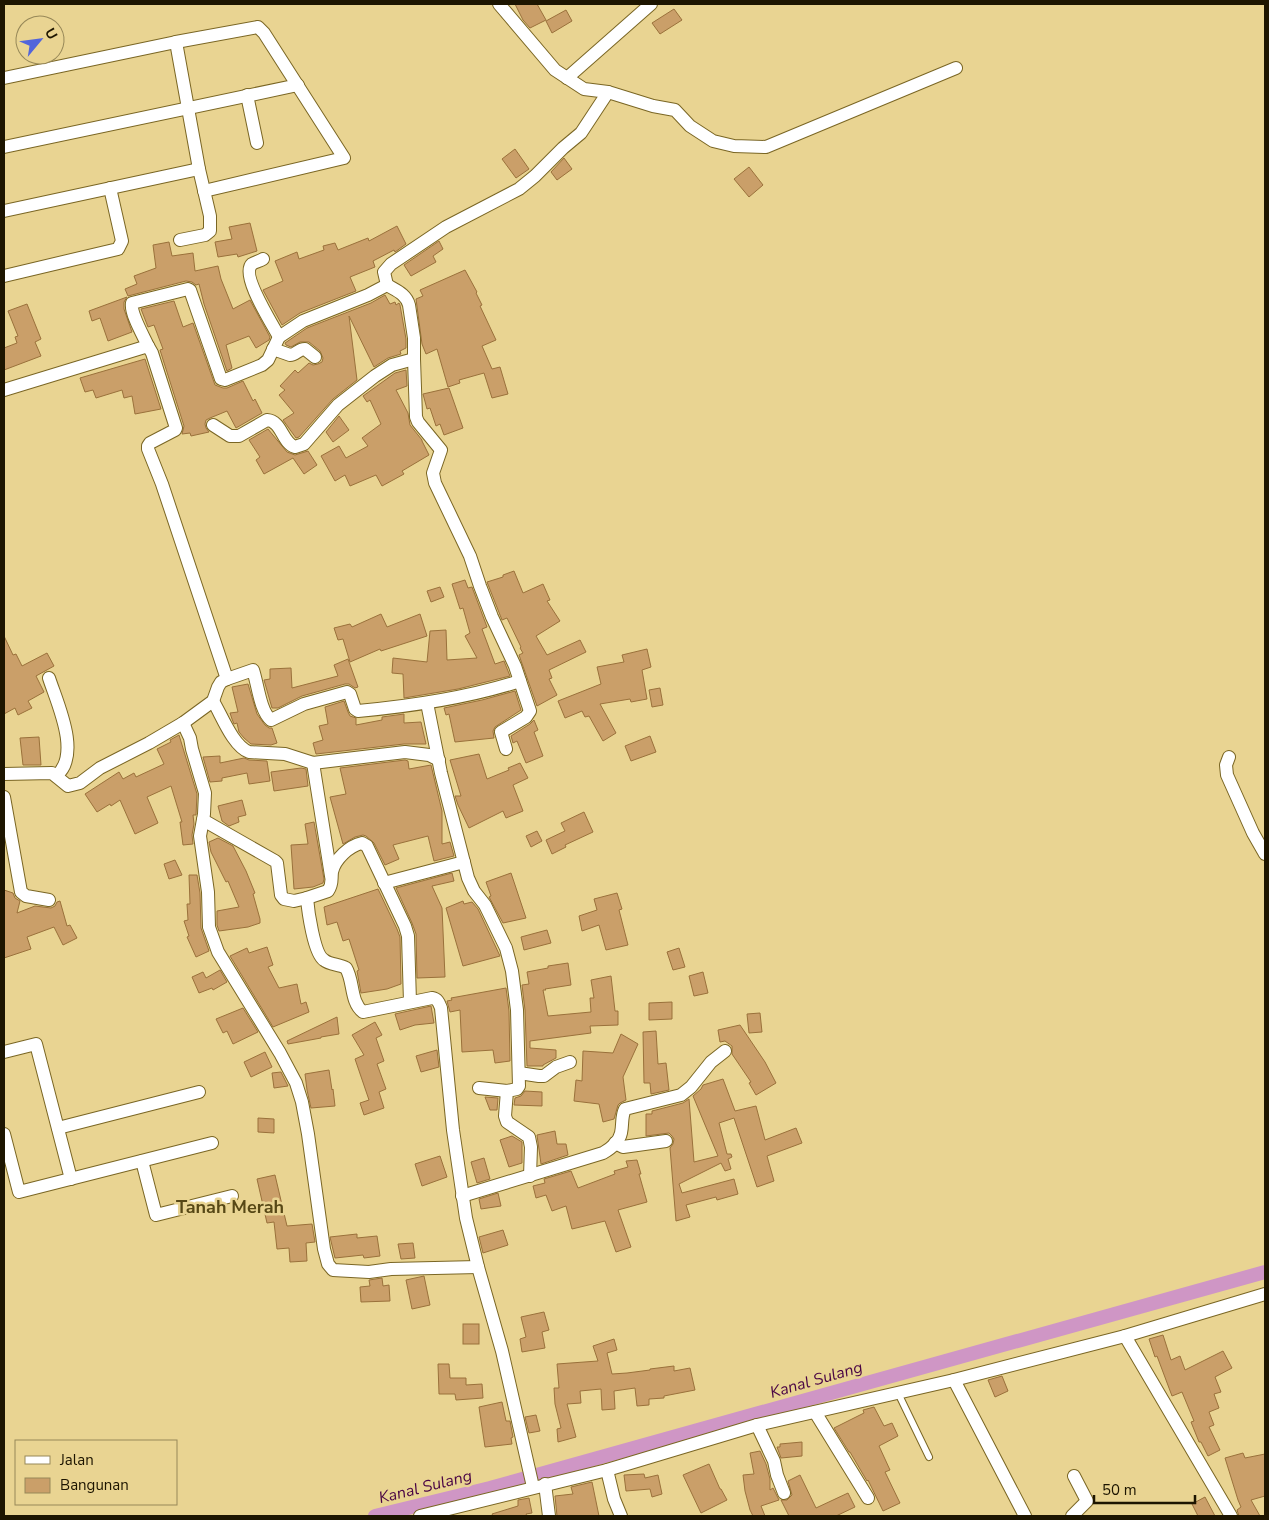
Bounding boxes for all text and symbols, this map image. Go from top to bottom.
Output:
north arrow [15,15,65,65]
text: U [40,25,62,43]
district label: Tanah Merah [176,1195,284,1219]
water label: Kanal Sulang [767,1356,865,1404]
legend [15,1440,178,1505]
text: Jalan [59,1450,94,1470]
water label: Kanal Sulang [376,1465,474,1509]
scale bar [1094,1472,1195,1504]
text: Bangunan [60,1475,129,1495]
text: 50 m [1102,1480,1137,1500]

